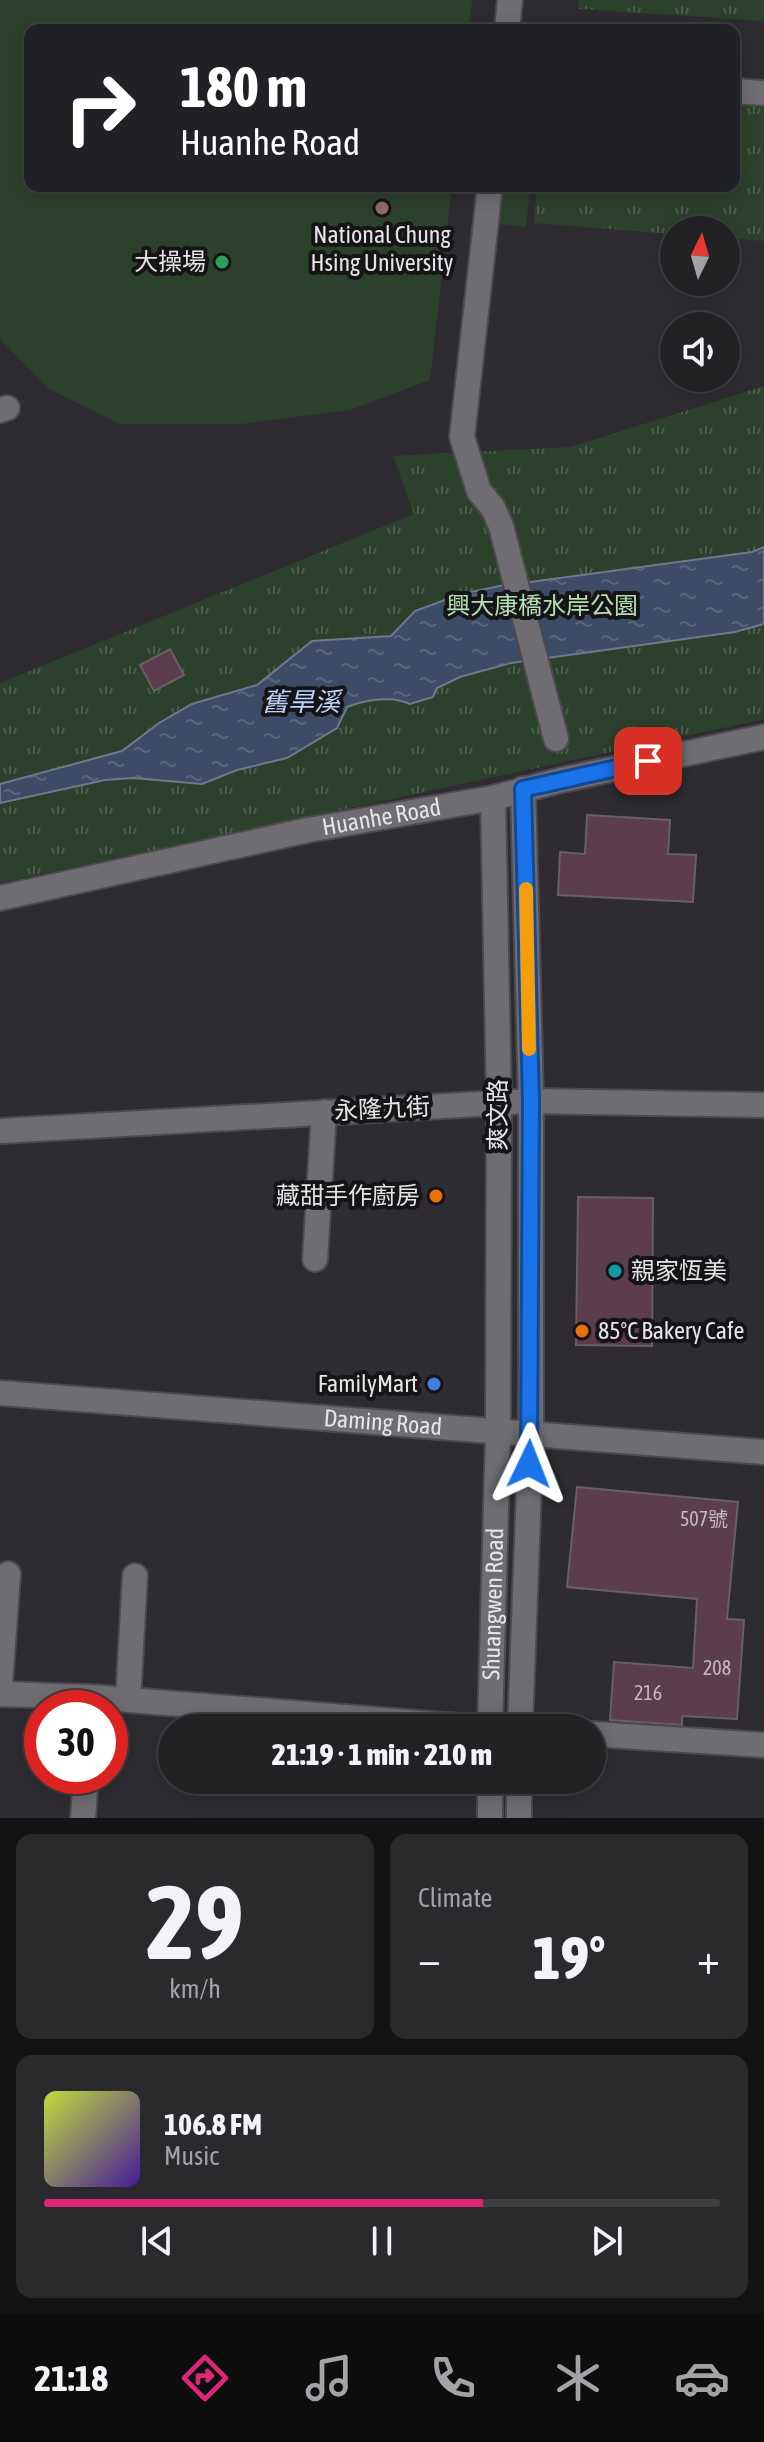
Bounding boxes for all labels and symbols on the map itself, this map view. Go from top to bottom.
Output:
marker: National Chung Hsing University [373,199,391,217]
north arrow [660,216,740,296]
place label: National Chung Hsing University [311,221,454,276]
place label: 大操場 [134,248,206,275]
marker: 大操場 [213,253,231,271]
park label: 興大康橋水岸公園 [446,592,638,619]
water label: 舊旱溪 [262,687,344,717]
pin [614,727,682,795]
street label: Huanhe Road [320,793,443,840]
street label: 爽文路 [484,1079,511,1151]
street label: 永隆九街 [333,1093,431,1124]
place label: 藏甜手作廚房 [276,1182,420,1209]
marker: 藏甜手作廚房 [427,1187,445,1205]
place label: 親家恆美 [631,1257,727,1284]
marker: 親家恆美 [606,1262,624,1280]
place label: 85°C Bakery Cafe [598,1317,745,1344]
marker: 85°C Bakery Cafe [573,1322,591,1340]
place label: FamilyMart [318,1370,418,1397]
marker: FamilyMart [425,1375,443,1393]
street label: Daming Road [323,1404,443,1440]
position arrow [487,1422,571,1506]
house number: 507號 [680,1507,728,1530]
street label: Shuangwen Road [477,1528,508,1680]
house number: 208 [703,1656,731,1679]
house number: 216 [634,1681,662,1704]
speed limit sign: 30 [24,1690,128,1794]

